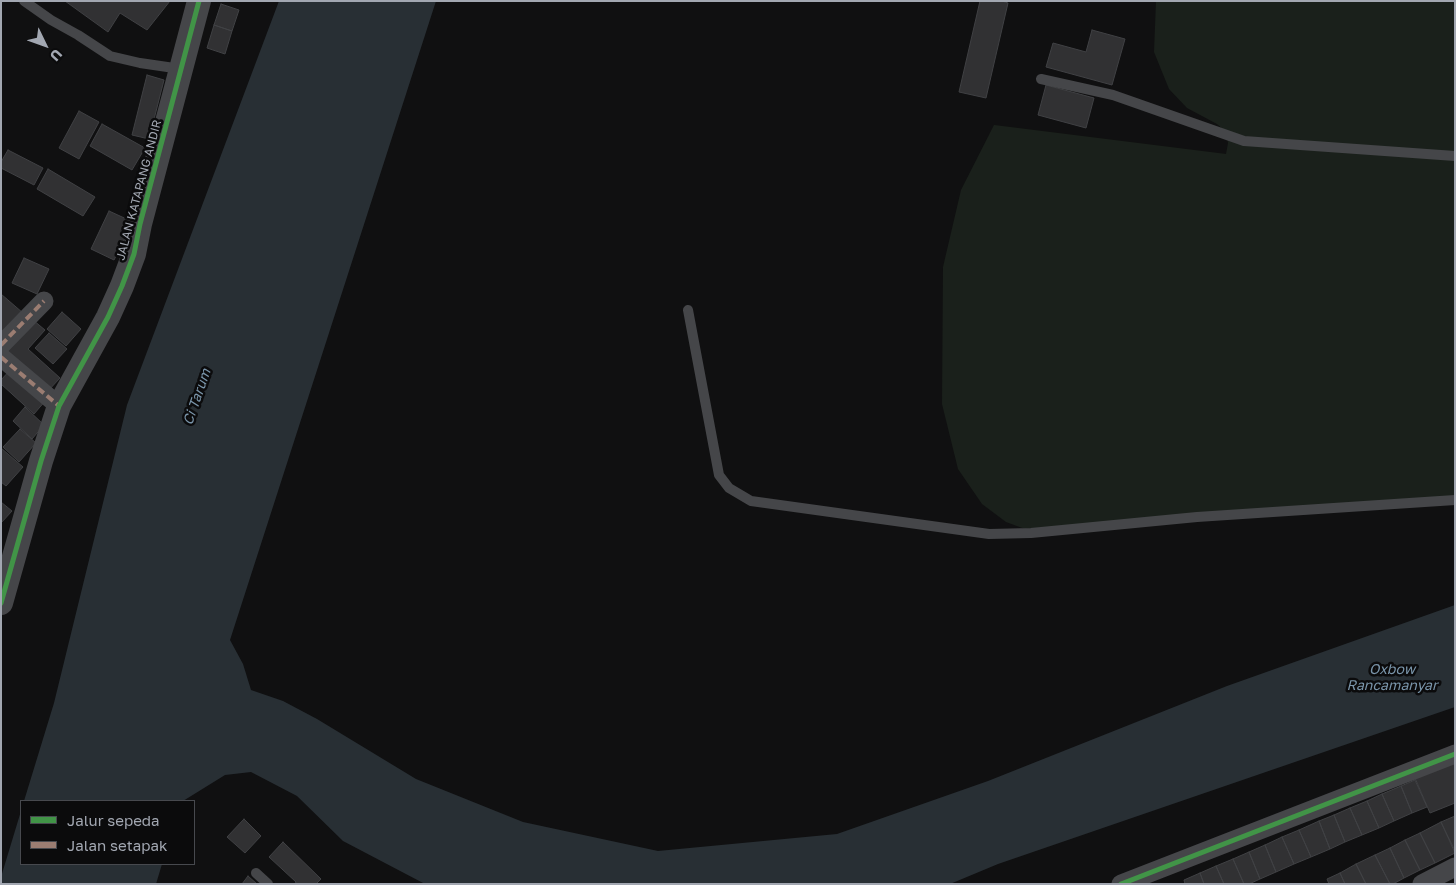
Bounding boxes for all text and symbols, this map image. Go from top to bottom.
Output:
north arrow [20,20,70,70]
text: U [47,46,66,65]
street label: JALAN KATAPANG ANDIR [113,118,165,262]
water label: Ci Tarum [180,367,214,427]
water label: Oxbow Rancamanyar [1347,662,1437,694]
legend [20,800,195,865]
text: Jalur sepeda [67,811,160,829]
text: Jalan setapak [67,836,167,854]

